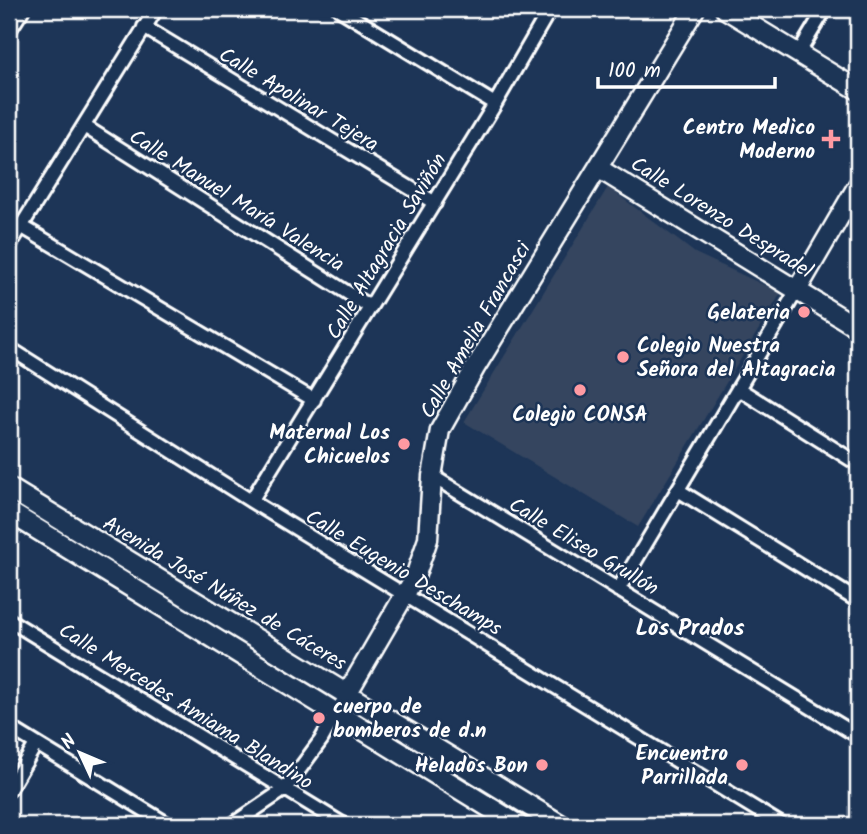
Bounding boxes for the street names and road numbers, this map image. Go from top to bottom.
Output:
street label: Calle Apolinar Tejera [212,39,385,161]
street label: Calle Manuel María Valencia [122,121,351,281]
street label: Calle Altagracia Saviñón [318,147,456,346]
street label: Calle Lorenzo Despradel [623,149,819,288]
street label: Calle Amelia Francasci [412,235,541,425]
street label: Calle Eliseo Grullón [502,489,665,605]
street label: Calle Eugenio Deschamps [298,501,508,645]
street label: Avenida José Núñez de Cáceres [96,508,353,680]
street label: Calle Mercedes Amiama Blandino [51,615,319,799]

